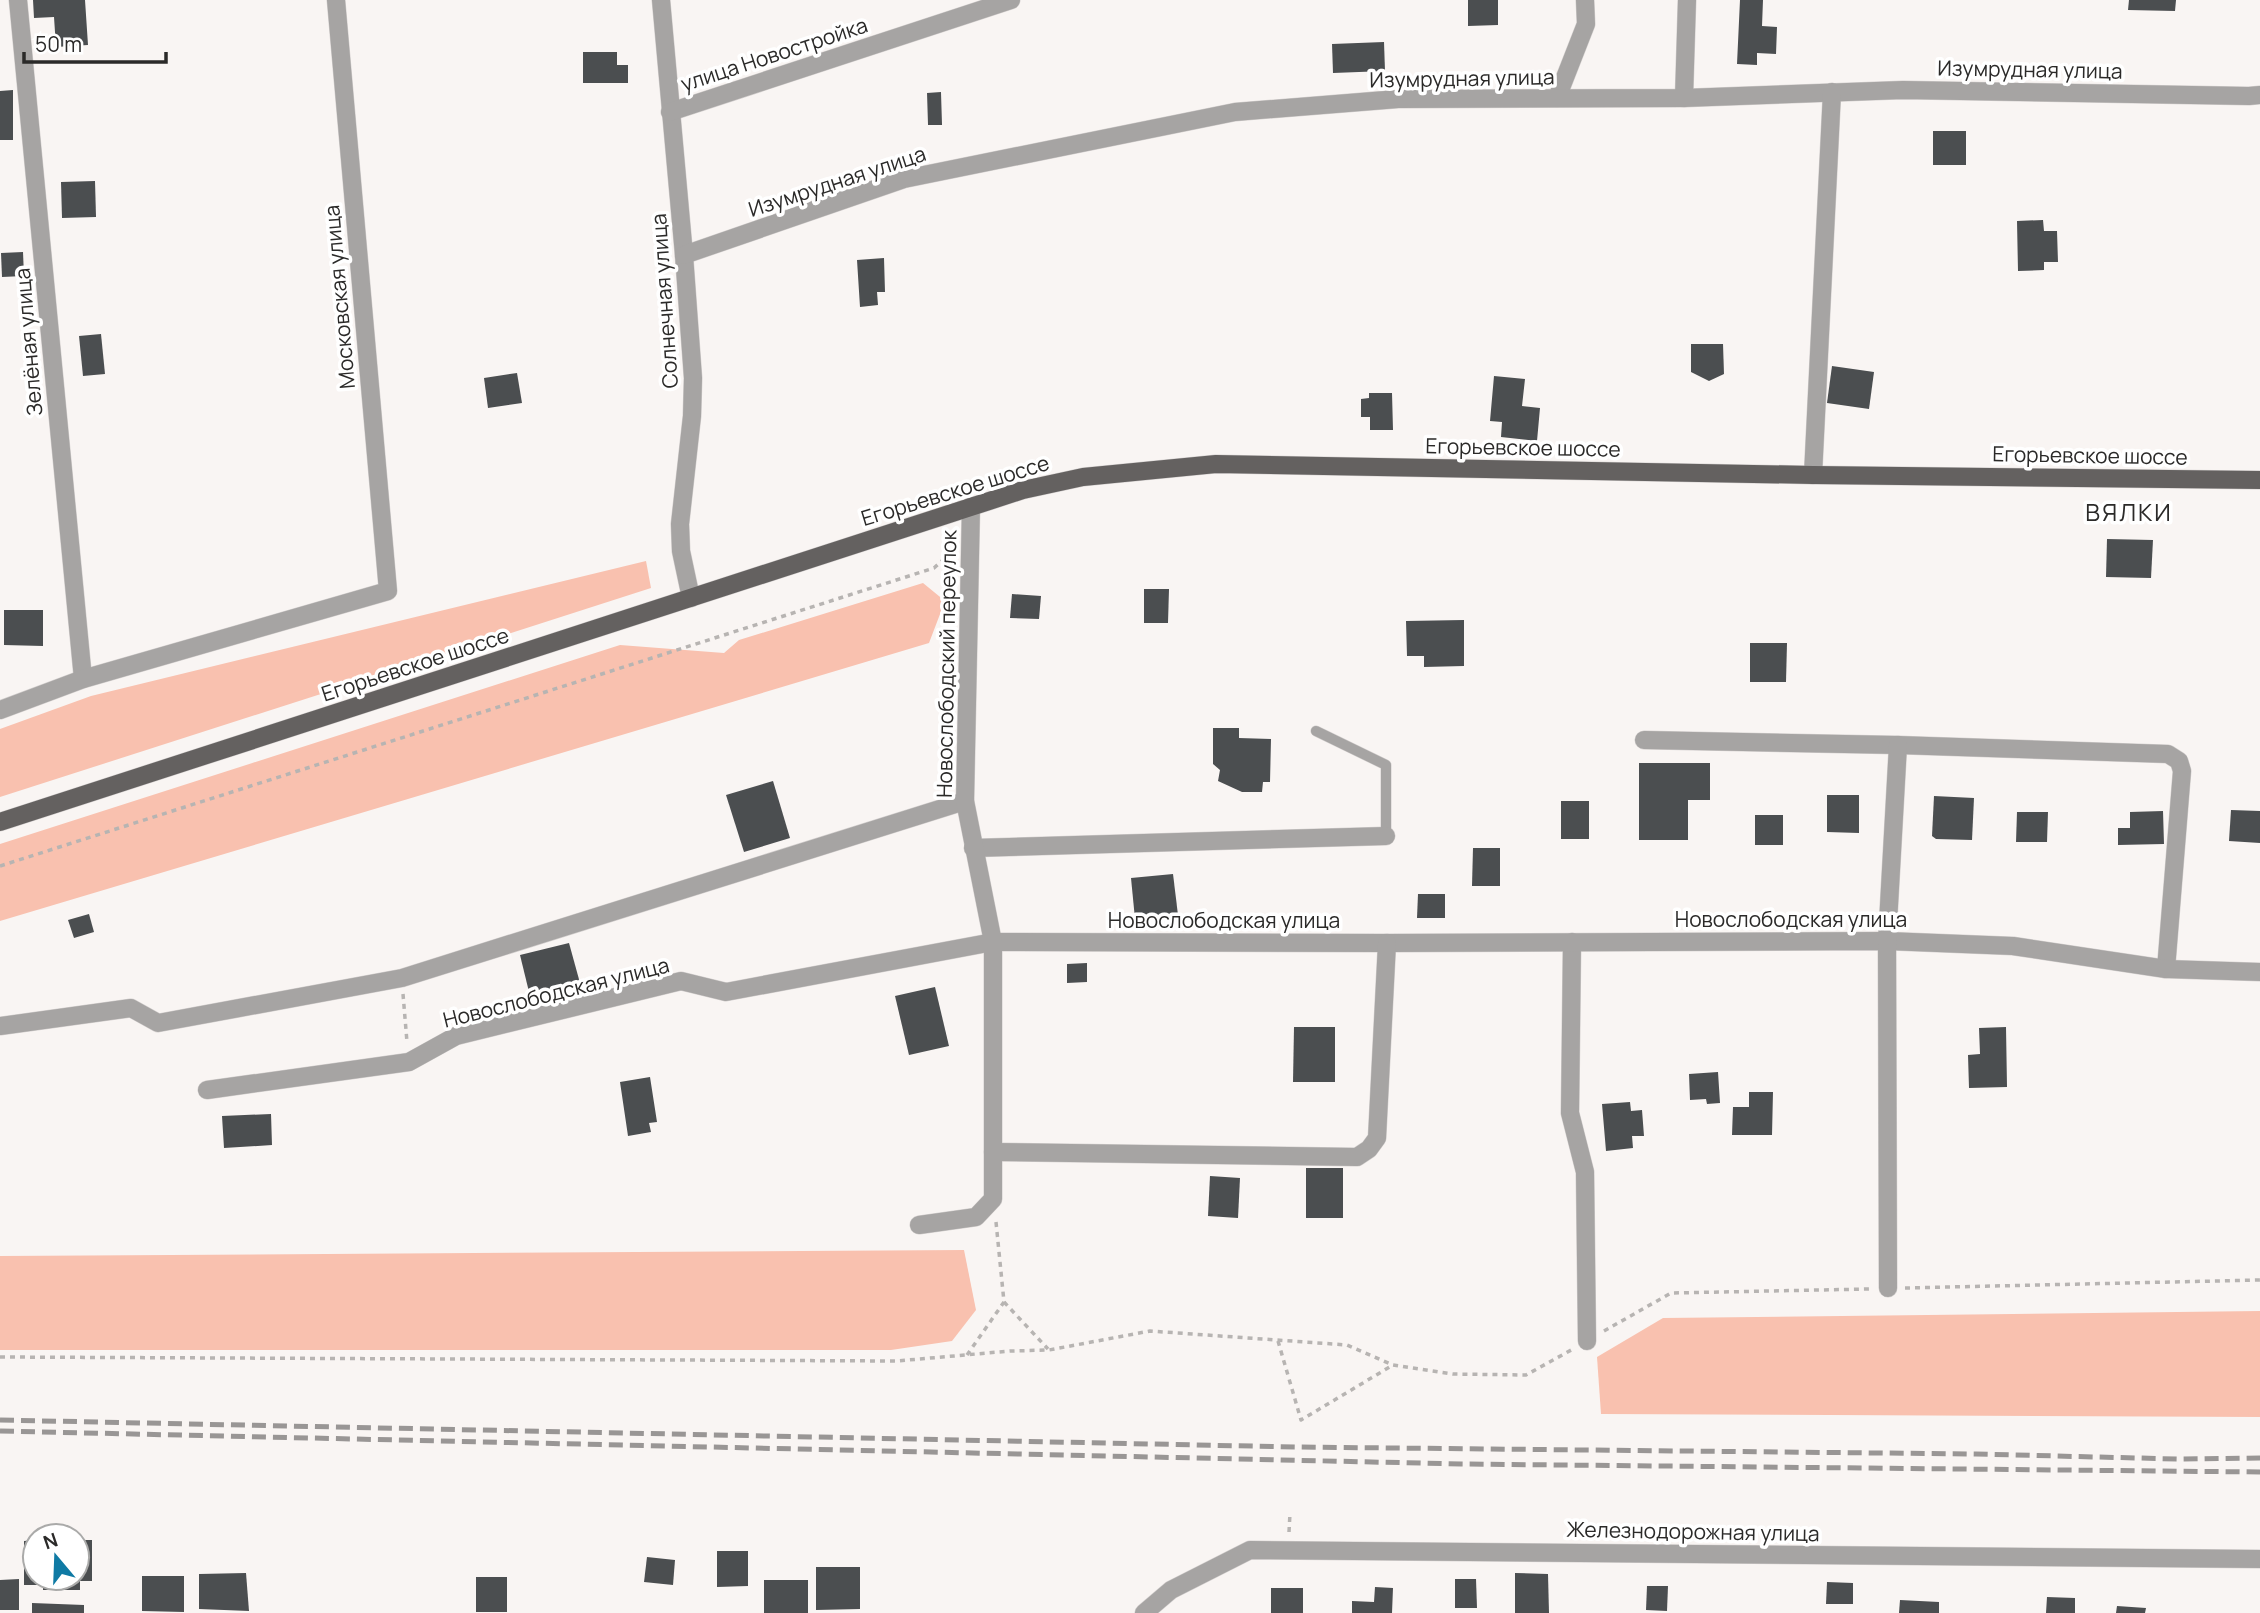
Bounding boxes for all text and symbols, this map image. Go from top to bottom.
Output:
street label: улица Новостройка [677,11,871,97]
scale bar [24,21,166,65]
text: 50 m [35,30,82,58]
street label: Изумрудная улица [1937,53,2123,85]
street label: Изумрудная улица [1369,62,1555,94]
street label: Изумрудная улица [745,139,929,223]
street label: Московская улица [317,204,361,390]
street label: Солнечная улица [644,213,684,389]
street label: Зелёная улица [8,267,48,417]
street label: Егорьевское шоссе [1425,431,1621,463]
street label: Егорьевское шоссе [1992,439,2188,471]
street label: Егорьевское шоссе [857,448,1053,532]
district label: ВЯЛКИ [2085,495,2173,528]
street label: Новослободский переулок [930,529,962,798]
street label: Егорьевское шоссе [318,620,512,708]
street label: Новослободская улица [1675,905,1907,933]
street label: Новослободская улица [1108,906,1340,934]
street label: Новослободская улица [440,950,672,1034]
street label: Железнодорожная улица [1566,1515,1820,1547]
north arrow [21,1522,91,1592]
text: N [40,1526,61,1555]

